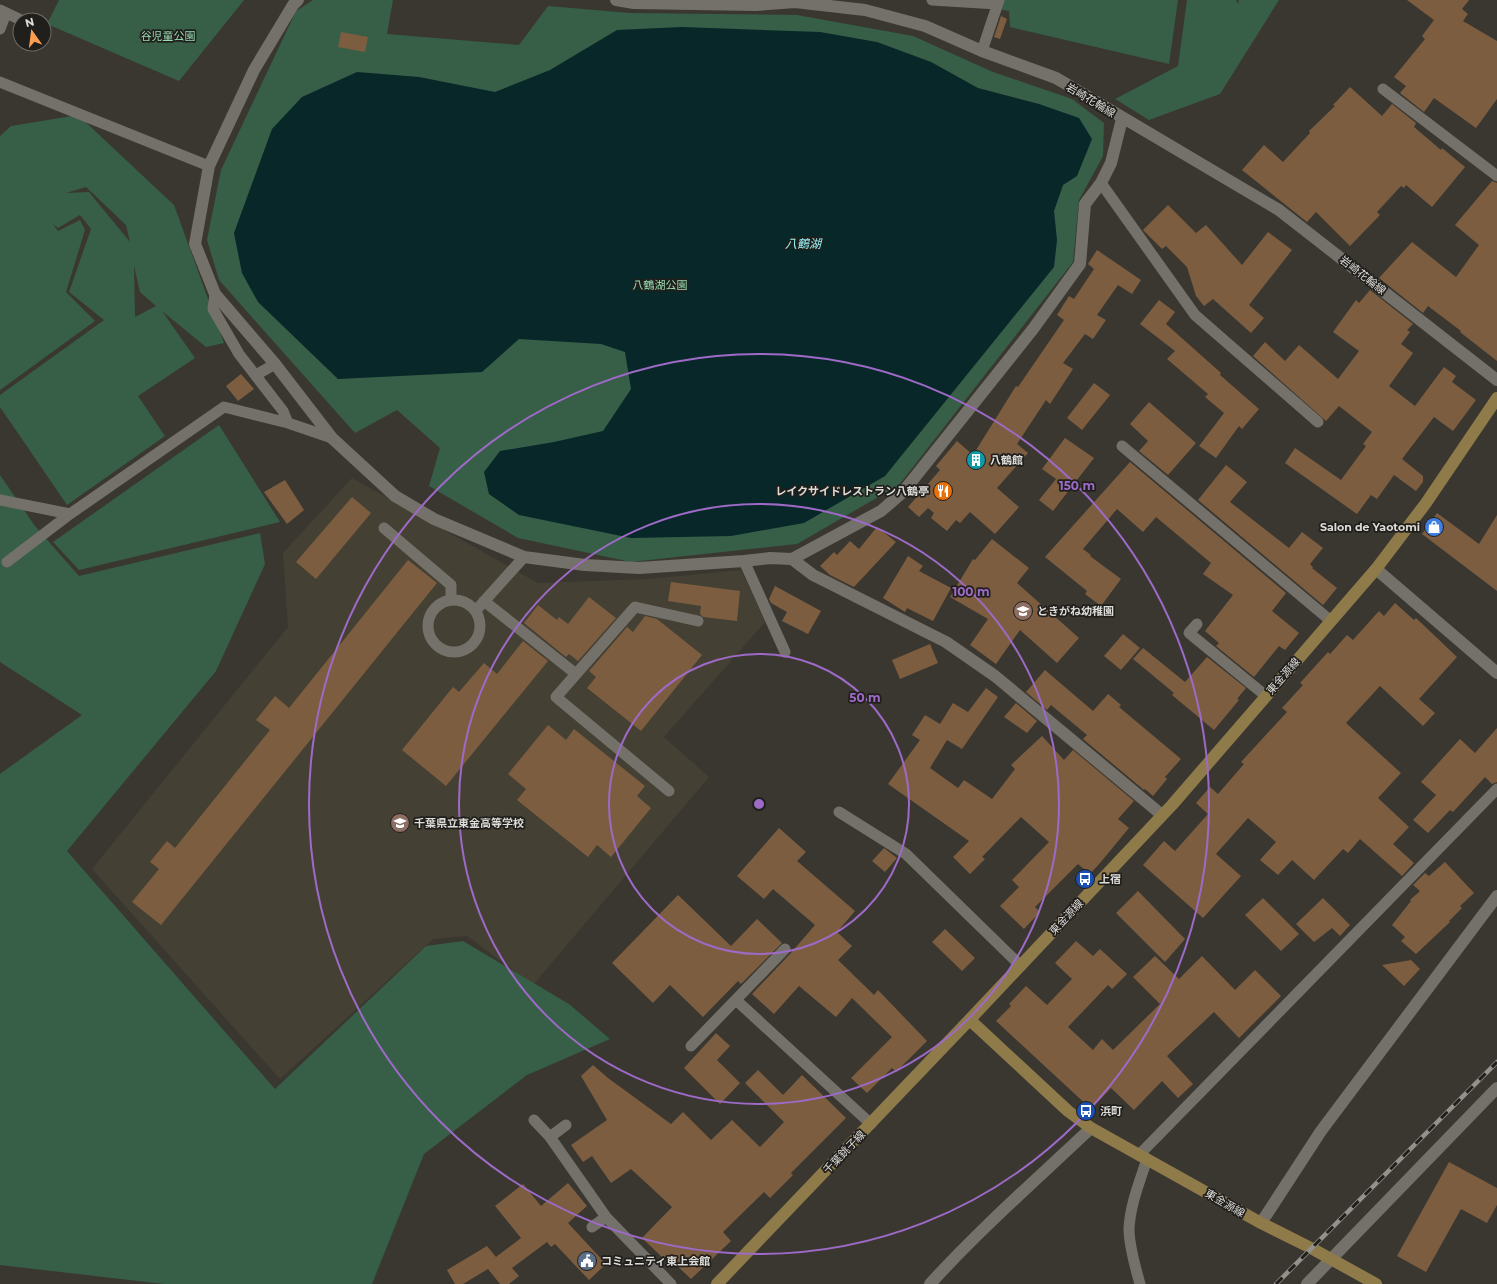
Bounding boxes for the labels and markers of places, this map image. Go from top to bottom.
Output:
building icon: 八鶴館 [965,449,987,471]
place label: 八鶴館 [990,453,1023,467]
restaurant icon: レイクサイドレストラン八鶴亭 [932,480,954,502]
place label: レイクサイドレストラン八鶴亭 [775,484,929,498]
shop icon: Salon de Yaotomi [1423,516,1445,538]
place label: Salon de Yaotomi [1320,520,1420,534]
school or university icon: ときがね幼稚園 [1012,600,1034,622]
place label: ときがね幼稚園 [1037,604,1114,618]
centre of rings [752,797,766,811]
school or university icon: 千葉県立東金高等学校 [389,812,411,834]
place label: 千葉県立東金高等学校 [414,816,524,830]
bus stop icon: 上宿 [1074,868,1096,890]
place label: 上宿 [1099,872,1121,886]
bus stop icon: 浜町 [1075,1100,1097,1122]
place label: 浜町 [1100,1104,1122,1118]
public building icon: コミュニティ東上会館 [576,1250,598,1272]
place label: コミュニティ東上会館 [601,1254,710,1268]

